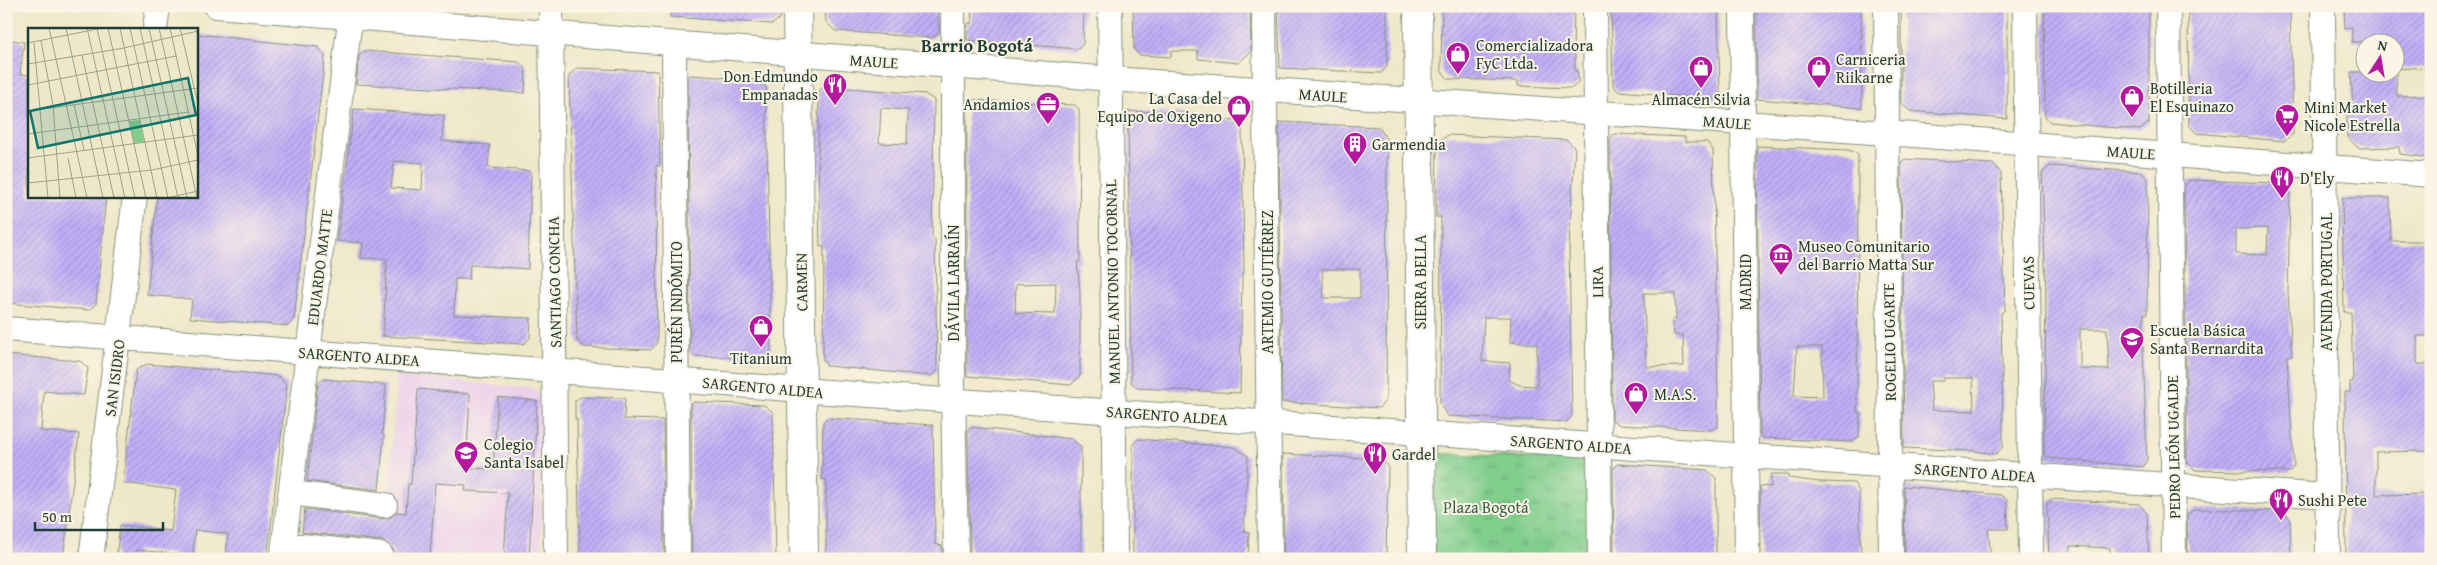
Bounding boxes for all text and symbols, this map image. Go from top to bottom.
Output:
inset map [28,28,198,198]
district label: Barrio Bogotá [921,32,1034,59]
north arrow [2354,32,2404,82]
place label: Comercializadora FyC Ltda. [1476,33,1594,75]
text: N [2376,35,2390,56]
shop icon: Comercializadora FyC Ltda. [1445,41,1471,75]
street label: MAULE [849,47,899,75]
place label: Carniceria Riikarne [1836,47,1906,89]
shop icon: Almacén Silvia [1688,55,1714,89]
shop icon: Carniceria Riikarne [1806,55,1832,89]
place label: Don Edmundo Empanadas [724,64,818,106]
restaurant icon: Don Edmundo Empanadas [822,72,848,106]
place label: Botilleria El Esquinazo [2150,76,2234,118]
street label: MAULE [1298,81,1348,109]
shop icon: Botilleria El Esquinazo [2119,84,2145,118]
place label: La Casa del Equipo de Oxigeno [1097,86,1223,128]
place label: Almacén Silvia [1652,87,1751,111]
office icon: Andamios [1035,91,1061,125]
place label: Andamios [963,92,1030,116]
shop icon: La Casa del Equipo de Oxigeno [1226,94,1252,128]
place label: Mini Market Nicole Estrella [2304,95,2401,137]
supermarket icon: Mini Market Nicole Estrella [2274,103,2300,137]
street label: MAULE [1702,108,1752,136]
building icon: Garmendia [1342,131,1368,165]
place label: Garmendia [1372,132,1446,156]
street label: MAULE [2106,138,2156,166]
restaurant icon: D'Ely [2269,165,2295,199]
place label: D'Ely [2300,166,2334,190]
street label: MANUEL ANTONIO TOCORNAL [1098,179,1126,385]
street label: EDUARDO MATTE [300,207,338,327]
street label: ARTEMIO GUTIÉRREZ [1255,210,1279,354]
street label: AVENIDA PORTUGAL [2314,213,2338,351]
street label: SANTIAGO CONCHA [541,216,567,348]
street label: DÁVILA LARRAÍN [941,224,965,341]
street label: SIERRA BELLA [1408,234,1432,329]
place label: Museo Comunitario del Barrio Matta Sur [1798,234,1935,276]
street label: PURÉN INDÓMITO [664,241,688,363]
museum icon: Museo Comunitario del Barrio Matta Sur [1768,242,1794,276]
street label: CARMEN [788,252,814,312]
street label: MADRID [1733,254,1757,310]
street label: CUEVAS [2016,256,2040,310]
street label: LIRA [1585,266,1609,298]
street label: ROGELIO UGARTE [1876,283,1902,401]
shop icon: Titanium [748,314,774,348]
place label: Escuela Básica Santa Bernardita [2150,318,2264,360]
school or university icon: Escuela Básica Santa Bernardita [2119,326,2145,360]
street label: SAN ISIDRO [97,338,131,418]
street label: SARGENTO ALDEA [297,340,421,372]
place label: Titanium [730,346,792,370]
street label: SARGENTO ALDEA [701,370,825,404]
street label: PEDRO LEÓN UGALDE [2160,375,2186,519]
shop icon: M.A.S. [1623,381,1649,415]
place label: M.A.S. [1654,382,1696,406]
street label: SARGENTO ALDEA [1105,399,1229,431]
street label: SARGENTO ALDEA [1509,428,1633,460]
place label: Colegio Santa Isabel [484,432,565,474]
school or university icon: Colegio Santa Isabel [453,440,479,474]
restaurant icon: Gardel [1362,441,1388,475]
place label: Gardel [1392,442,1436,466]
street label: SARGENTO ALDEA [1913,456,2037,488]
restaurant icon: Sushi Pete [2268,487,2294,521]
place label: Sushi Pete [2298,488,2367,512]
park label: Plaza Bogotá [1443,495,1529,519]
scale bar [35,500,162,532]
text: 50 m [42,506,73,527]

